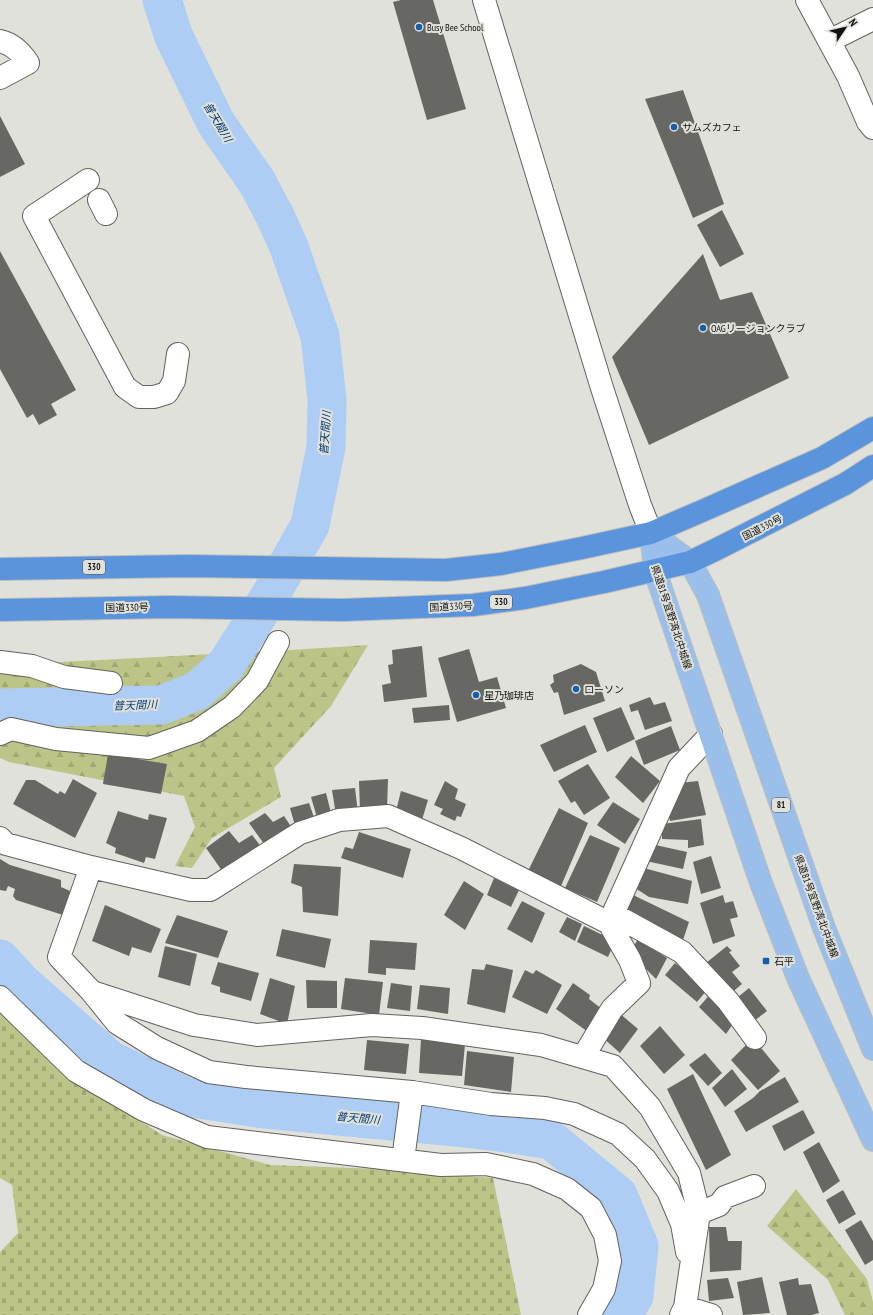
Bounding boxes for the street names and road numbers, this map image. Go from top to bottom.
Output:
street label: 国道330号 [740,512,785,543]
road number: 330 [83,560,105,574]
street label: 県道81号宜野湾北中城線 [649,563,695,671]
road number: 330 [490,595,512,609]
street label: 国道330号 [429,599,473,614]
street label: 国道330号 [105,601,149,614]
road number: 81 [772,798,790,812]
street label: 県道81号宜野湾北中城線 [792,853,841,960]

